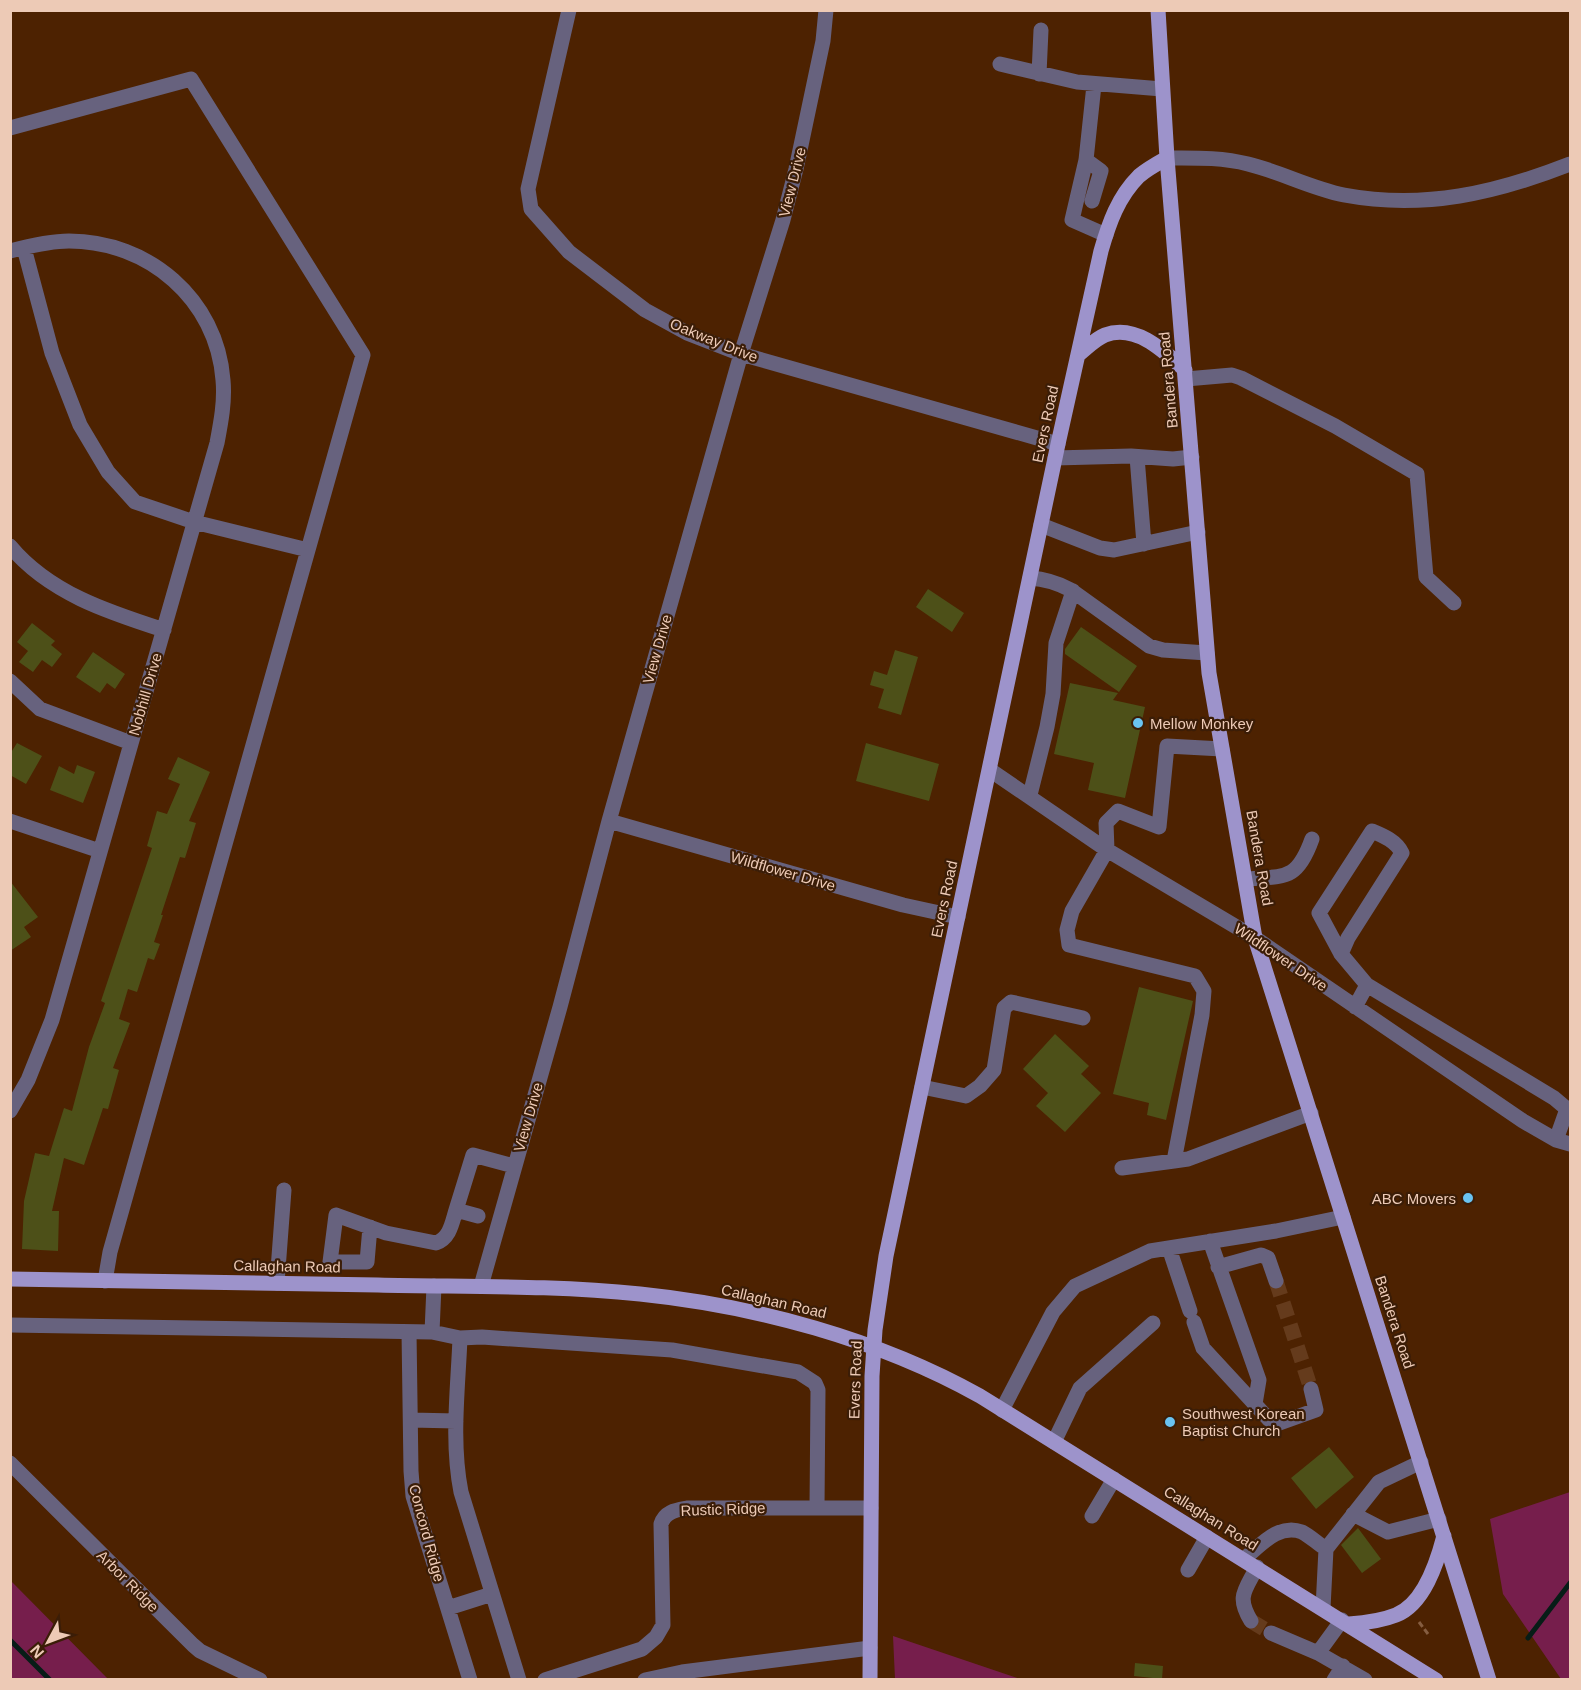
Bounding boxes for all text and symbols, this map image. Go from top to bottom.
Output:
street label: View Drive [775,145,809,219]
street label: Oakway Drive [668,315,760,365]
street label: Bandera Road [1155,331,1181,429]
street label: Evers Road [1029,384,1061,464]
street label: View Drive [639,612,675,686]
street label: Nobhill Drive [125,651,165,737]
place label: Mellow Monkey [1150,715,1254,732]
marker: Mellow Monkey [1131,716,1145,730]
street label: Bandera Road [1243,809,1277,907]
street label: Wildflower Drive [729,848,837,894]
street label: Evers Road [928,859,960,939]
street label: Wildflower Drive [1231,920,1331,994]
street label: View Drive [510,1080,546,1154]
place label: ABC Movers [1372,1190,1456,1207]
marker: ABC Movers [1461,1191,1475,1205]
street label: Callaghan Road [233,1257,341,1275]
street label: Bandera Road [1372,1273,1418,1371]
street label: Callaghan Road [720,1281,828,1321]
street label: Evers Road [845,1341,865,1419]
place label: Southwest Korean Baptist Church [1182,1405,1305,1439]
marker: Southwest Korean Baptist Church [1163,1415,1177,1429]
street label: Concord Ridge [406,1482,448,1584]
street label: Callaghan Road [1161,1482,1261,1554]
street label: Rustic Ridge [680,1499,766,1519]
street label: Arbor Ridge [94,1547,162,1615]
north arrow [18,1612,78,1672]
text: N [27,1642,47,1661]

